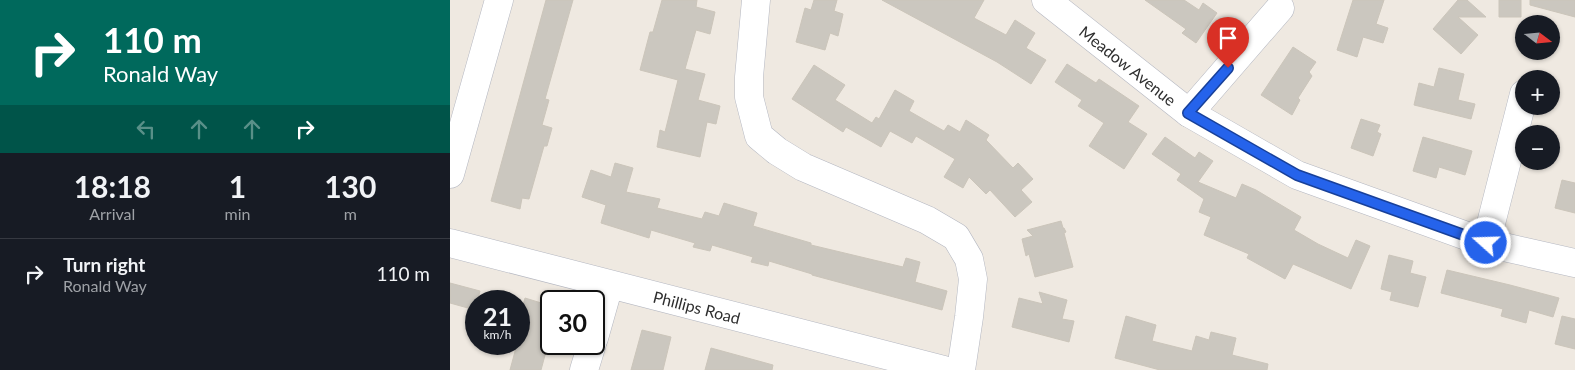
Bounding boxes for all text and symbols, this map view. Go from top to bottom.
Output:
north arrow [1515,15,1560,60]
map controls [1515,15,1560,170]
pin [1207,17,1249,68]
text: 110 m [103,18,202,60]
icon: right [20,20,85,85]
street label: Meadow Avenue [1076,21,1180,109]
icon: arrive [1214,24,1242,52]
text: Ronald Way [103,60,218,87]
button: + [1515,70,1560,115]
icon: left [132,115,160,143]
icon: ahead [185,115,213,143]
icon: ahead [238,115,266,143]
icon: right [291,115,319,143]
button: − [1515,125,1560,170]
text: 18:18 [74,168,151,204]
text: 1 [229,168,246,204]
text: 130 [324,168,376,204]
text: Arrival [89,204,135,223]
text: min [225,204,251,223]
text: m [344,204,357,223]
position arrow [1459,216,1511,268]
text: Turn right [63,253,145,276]
icon: right [20,260,48,288]
text: 110 m [376,262,430,285]
text: Ronald Way [63,276,147,295]
street label: Phillips Road [651,286,743,327]
speed limit sign: 30 [540,290,605,355]
text: 21 [483,301,512,331]
text: km/h [483,327,512,342]

